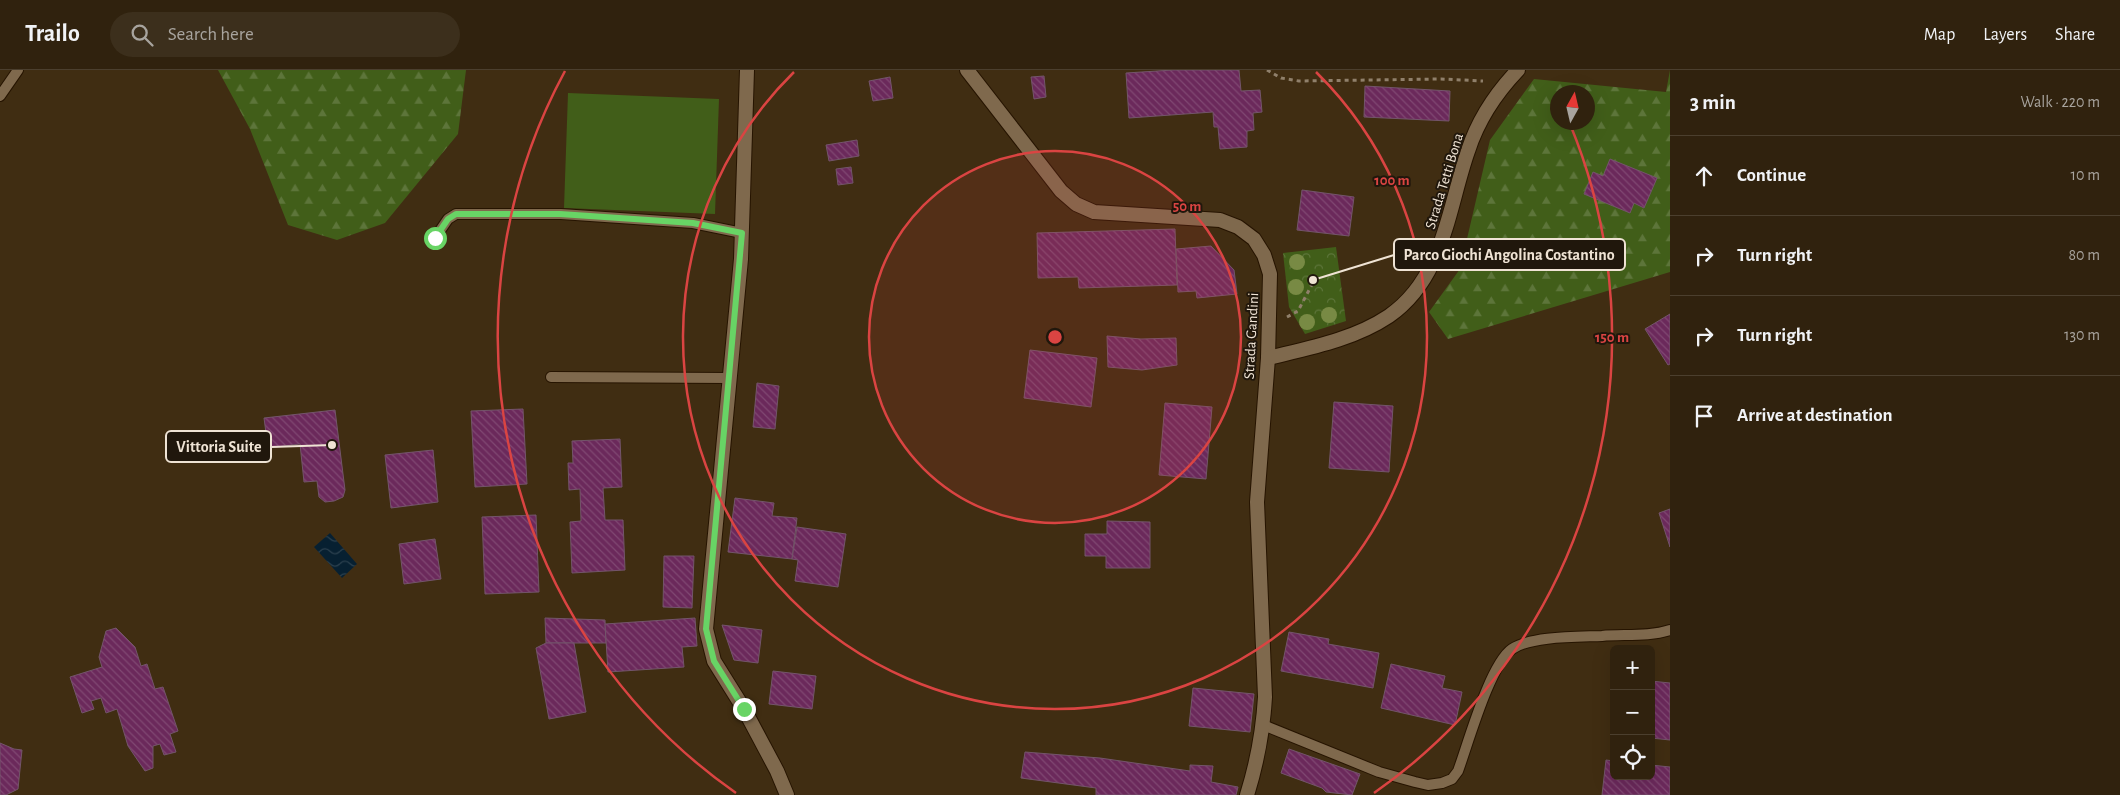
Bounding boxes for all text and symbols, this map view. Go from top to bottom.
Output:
search box [110,12,460,57]
icon: search [128,21,156,49]
text: Trailo [25,22,80,46]
text: Search here [168,25,254,44]
text: Map [1924,26,1955,44]
text: Layers [1983,26,2027,44]
text: Share [2055,26,2095,44]
north arrow [1550,85,1595,130]
text: 3 min [1690,92,1736,113]
text: Walk · 220 m [2021,94,2100,110]
street label: Strada Tetti Bona [1423,131,1466,231]
icon: ahead [1690,162,1718,190]
text: Continue [1737,166,1806,185]
text: 10 m [2071,167,2100,183]
text: 100 m [1374,173,1410,188]
text: 50 m [1173,199,1201,214]
route start [424,227,447,250]
callout: Parco Giochi Angolina Costantino [1394,239,1625,270]
icon: right [1690,242,1718,270]
text: Turn right [1737,246,1812,265]
text: Parco Giochi Angolina Costantino [1403,247,1615,263]
text: 80 m [2069,247,2100,263]
street label: Strada Gandini [1242,292,1261,380]
icon: right [1690,322,1718,350]
text: Turn right [1737,326,1812,345]
text: 130 m [2064,327,2100,343]
centre of rings [1046,328,1064,346]
text: 150 m [1595,330,1629,345]
icon: arrive [1690,402,1718,430]
text: Arrive at destination [1737,406,1893,425]
callout: Vittoria Suite [166,431,271,462]
text: Vittoria Suite [176,439,262,455]
map controls [1610,645,1655,780]
button: + [1610,645,1655,690]
button: − [1610,690,1655,735]
route end [733,698,756,721]
button: locate [1610,735,1655,780]

